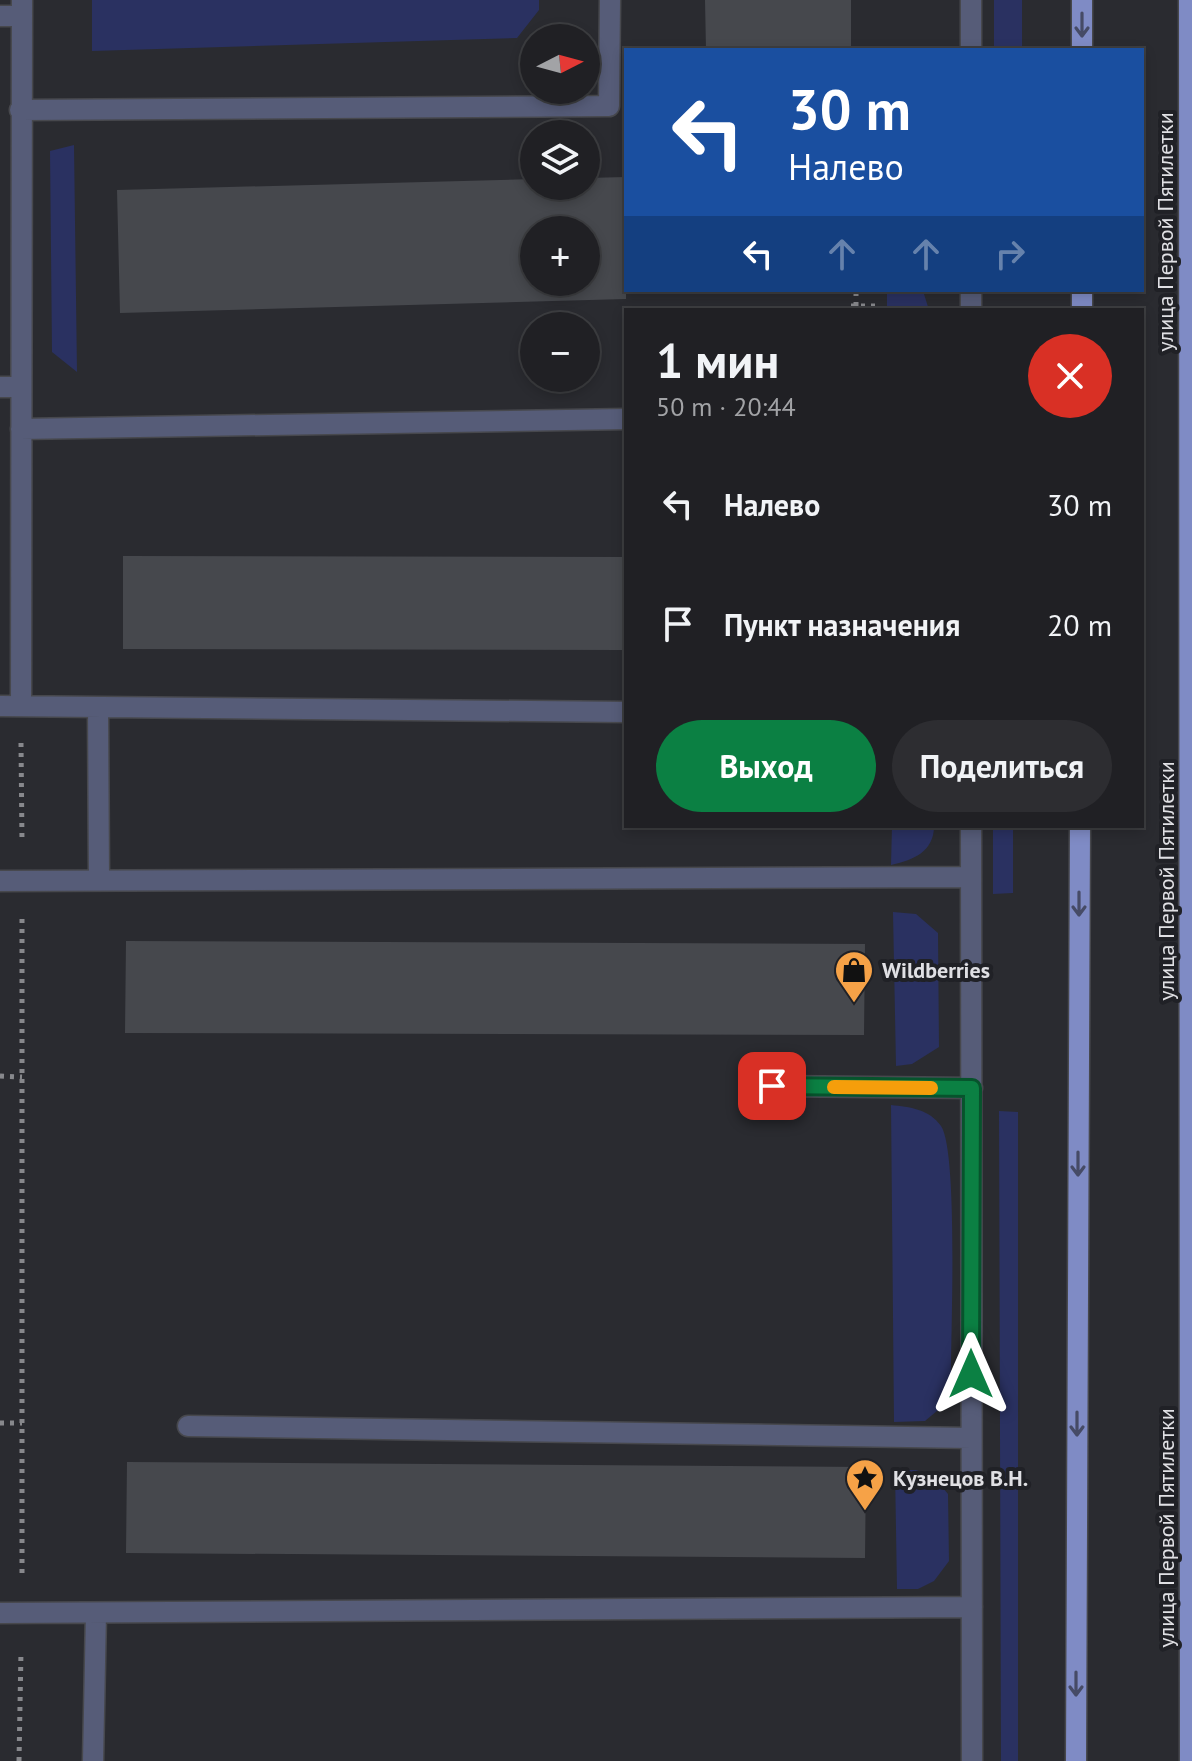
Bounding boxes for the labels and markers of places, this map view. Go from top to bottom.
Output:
shop icon: Wildberries [833,949,875,1004]
place label: Wildberries [882,956,990,984]
pin [738,1052,806,1120]
place icon: Кузнецов В.Н. [844,1457,886,1512]
place label: Кузнецов В.Н. [893,1464,1028,1492]

